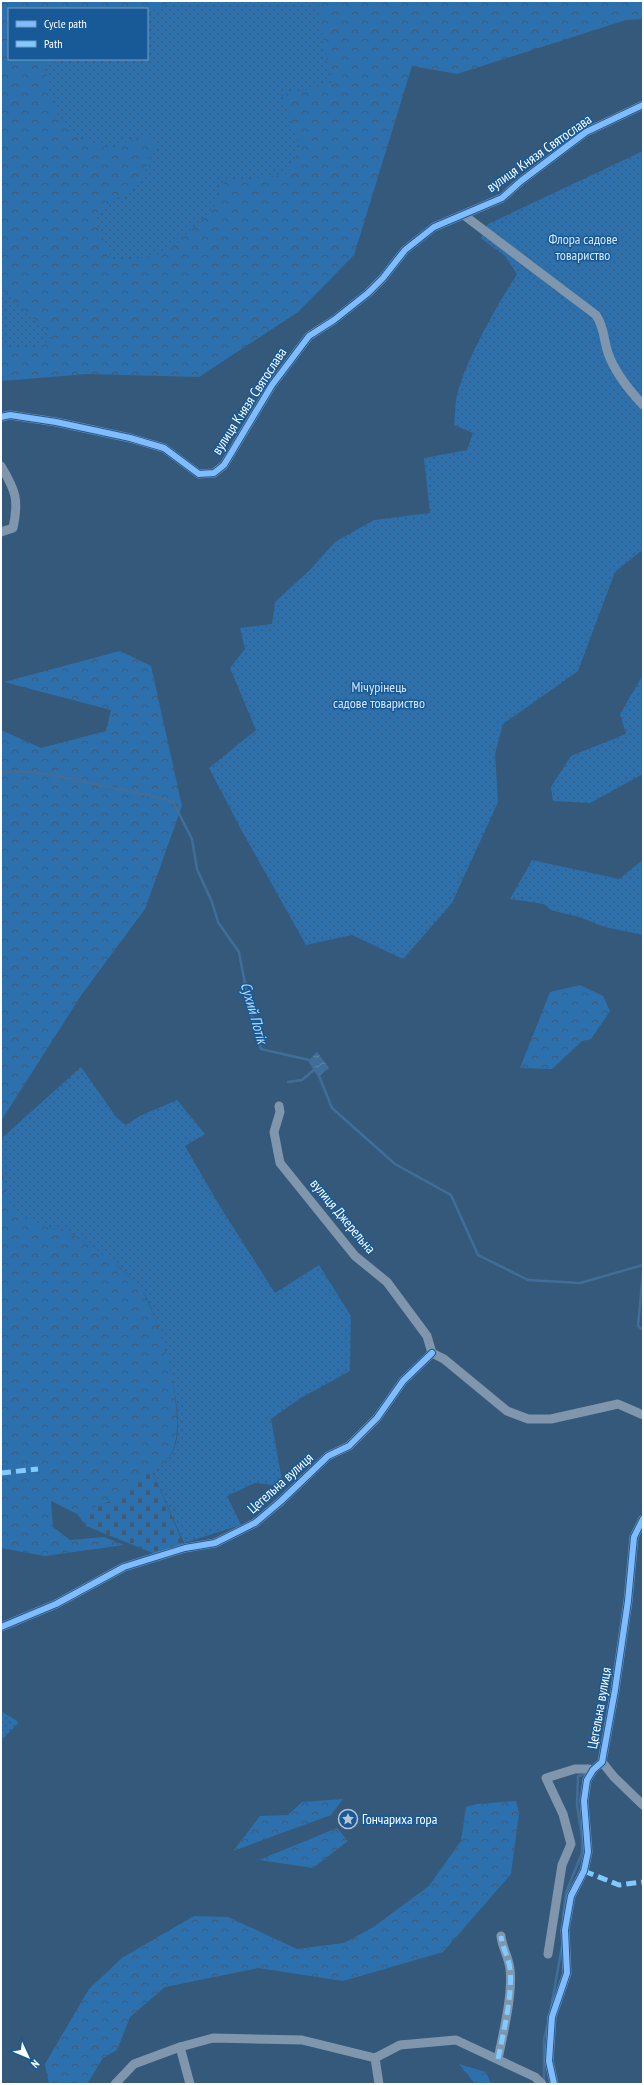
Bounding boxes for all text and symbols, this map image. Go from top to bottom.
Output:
legend [8,8,148,60]
text: Cycle path [44,16,87,31]
text: Path [44,36,62,51]
street label: вулиця Князя Святослава [483,110,595,196]
park label: Флора садове товариство [548,230,618,264]
street label: вулиця Князя Святослава [208,344,290,458]
park label: Мічурінець садове товариство [333,678,425,712]
water label: Сухий Потік [237,980,273,1048]
street label: вулиця Джерельна [307,1175,379,1257]
street label: Цегельна вулиця [243,1449,317,1517]
street label: Цегельна вулиця [583,1666,615,1750]
place icon: Гончариха гора [337,1808,359,1830]
place label: Гончариха гора [362,1810,437,1828]
north arrow [8,2037,48,2077]
text: N [28,2057,42,2071]

